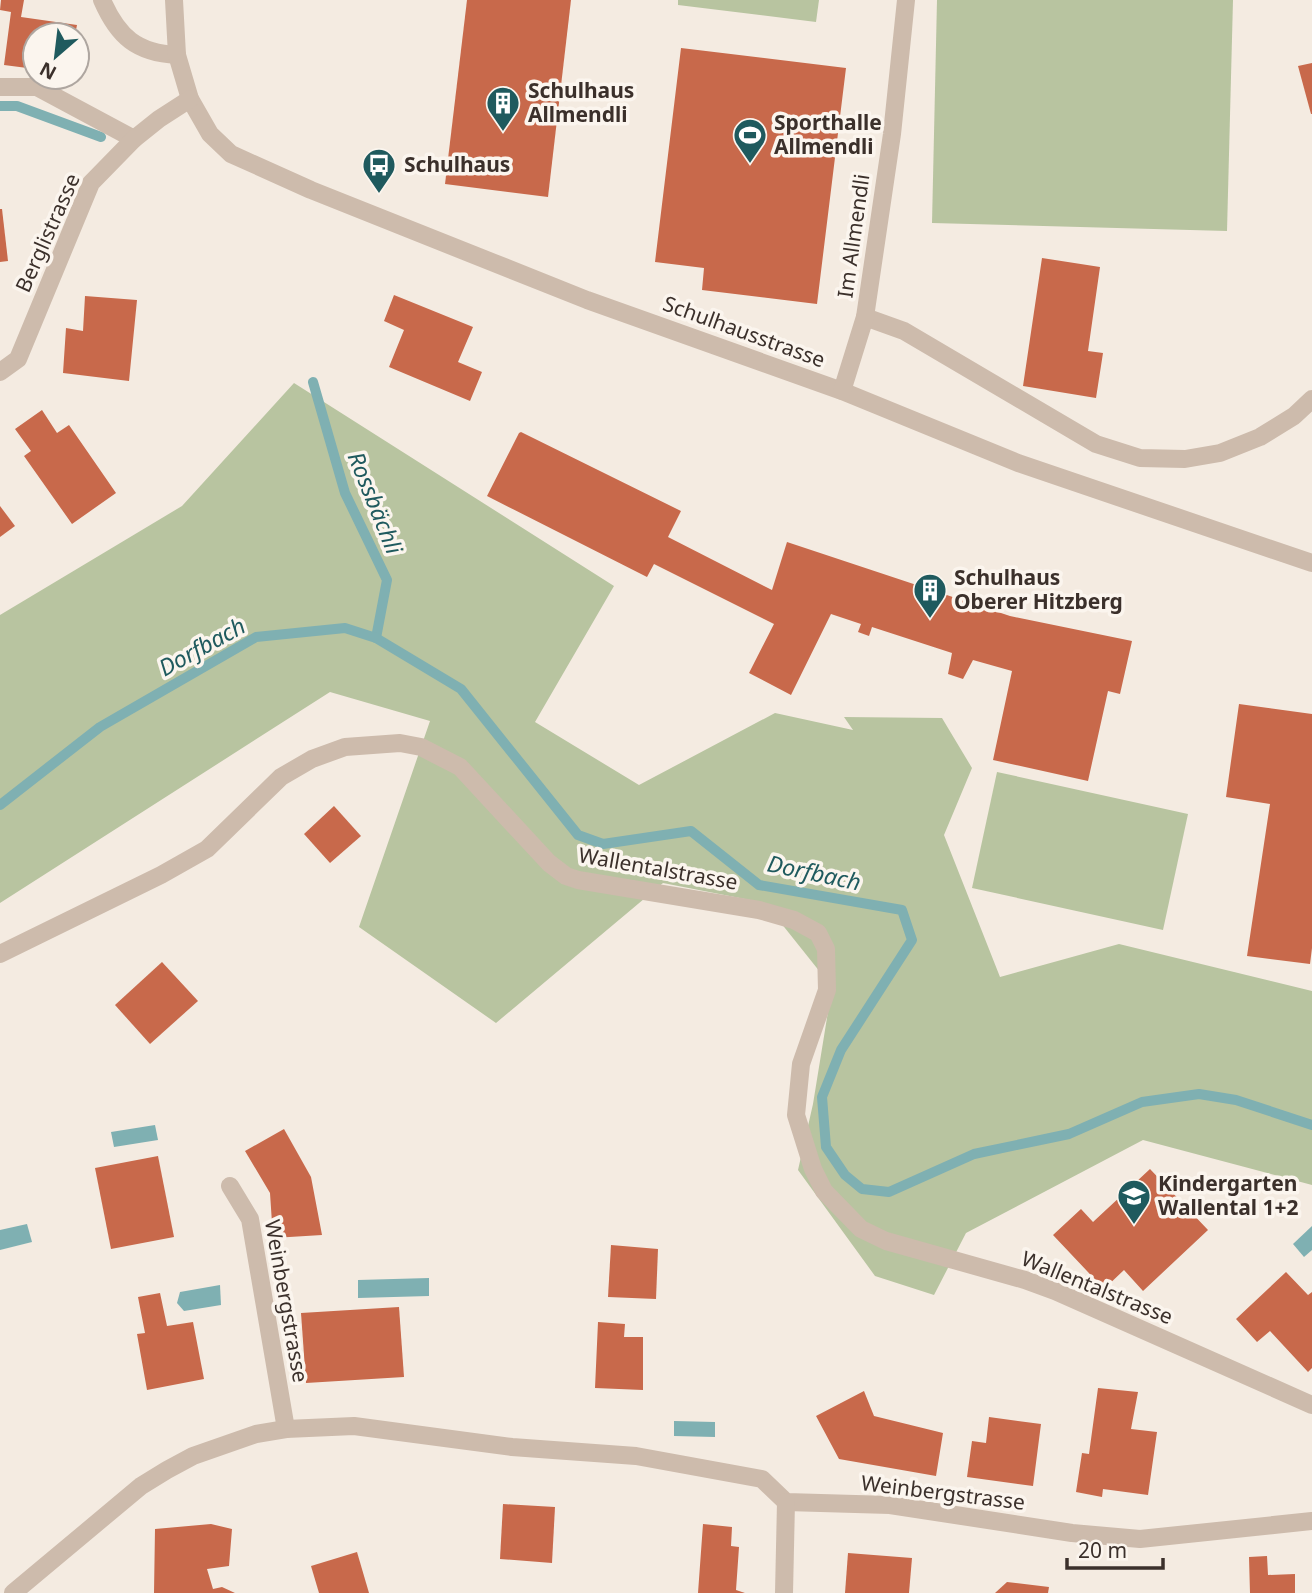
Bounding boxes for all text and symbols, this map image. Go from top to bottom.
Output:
north arrow [21,21,91,91]
text: N [35,56,61,86]
place label: Schulhaus Allmendli [528,76,634,128]
building icon: Schulhaus Allmendli [484,84,522,133]
place label: Sporthalle Allmendli [774,108,882,160]
sports icon: Sporthalle Allmendli [731,116,769,165]
bus stop icon: Schulhaus [360,146,398,195]
place label: Schulhaus [404,150,510,178]
street label: Berglistrasse [8,169,86,296]
street label: Im Allmendli [830,172,876,300]
street label: Schulhausstrasse [659,289,829,373]
water label: Rossbächli [341,447,411,560]
place label: Schulhaus Oberer Hitzberg [954,563,1123,615]
building icon: Schulhaus Oberer Hitzberg [911,571,949,620]
water label: Dorfbach [152,609,251,683]
street label: Wallentalstrasse [576,840,740,896]
water label: Dorfbach [764,847,864,898]
place label: Kindergarten Wallental 1+2 [1158,1169,1299,1221]
school or university icon: Kindergarten Wallental 1+2 [1115,1177,1153,1226]
street label: Weinbergstrasse [259,1217,315,1385]
street label: Wallentalstrasse [1018,1244,1177,1330]
street label: Weinbergstrasse [859,1468,1027,1516]
scale bar [1067,1526,1163,1570]
text: 20 m [1078,1536,1127,1564]

